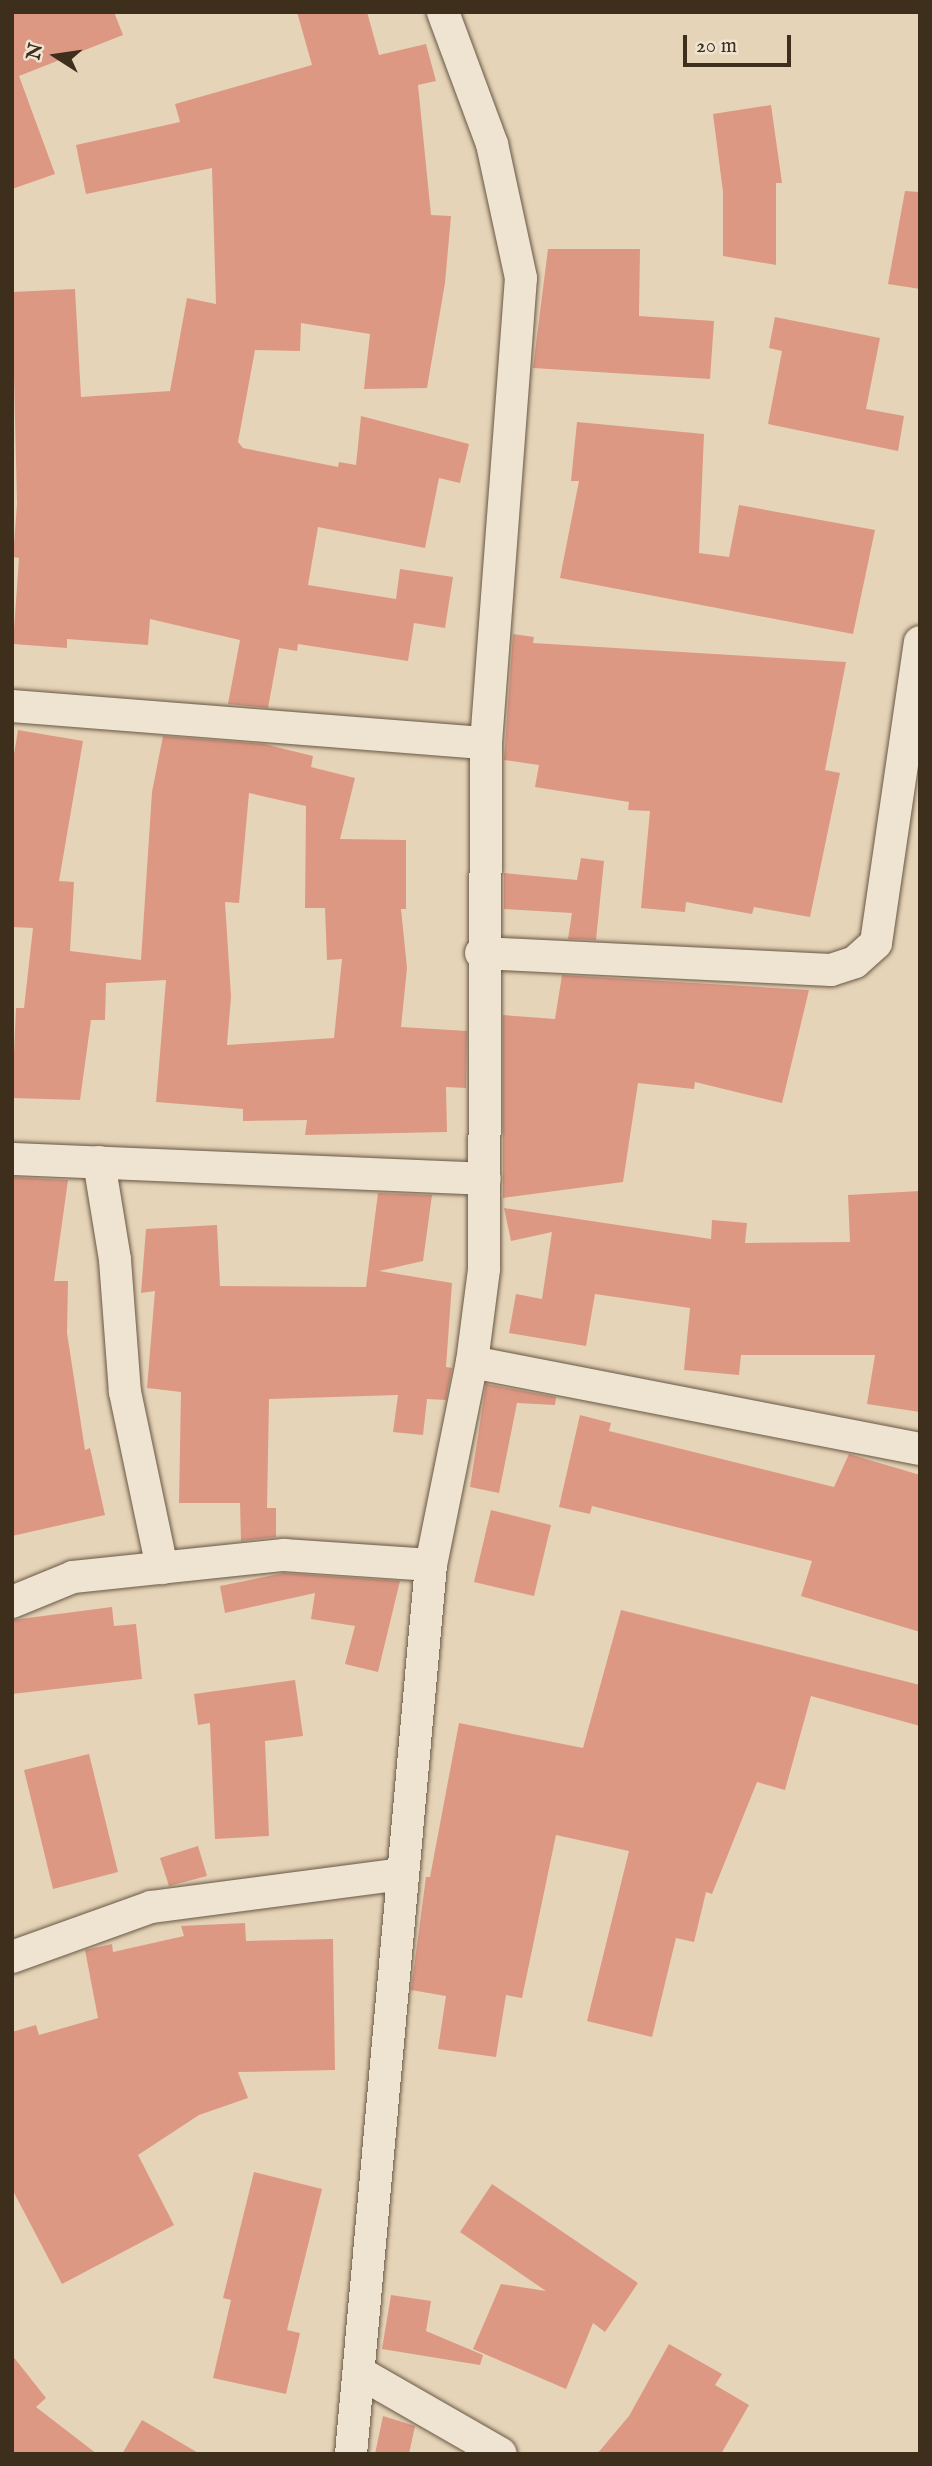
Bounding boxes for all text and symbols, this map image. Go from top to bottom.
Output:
north arrow [21,21,91,91]
scale bar [687,21,796,65]
text: 20 m [696,33,737,60]
text: N [22,41,49,62]

